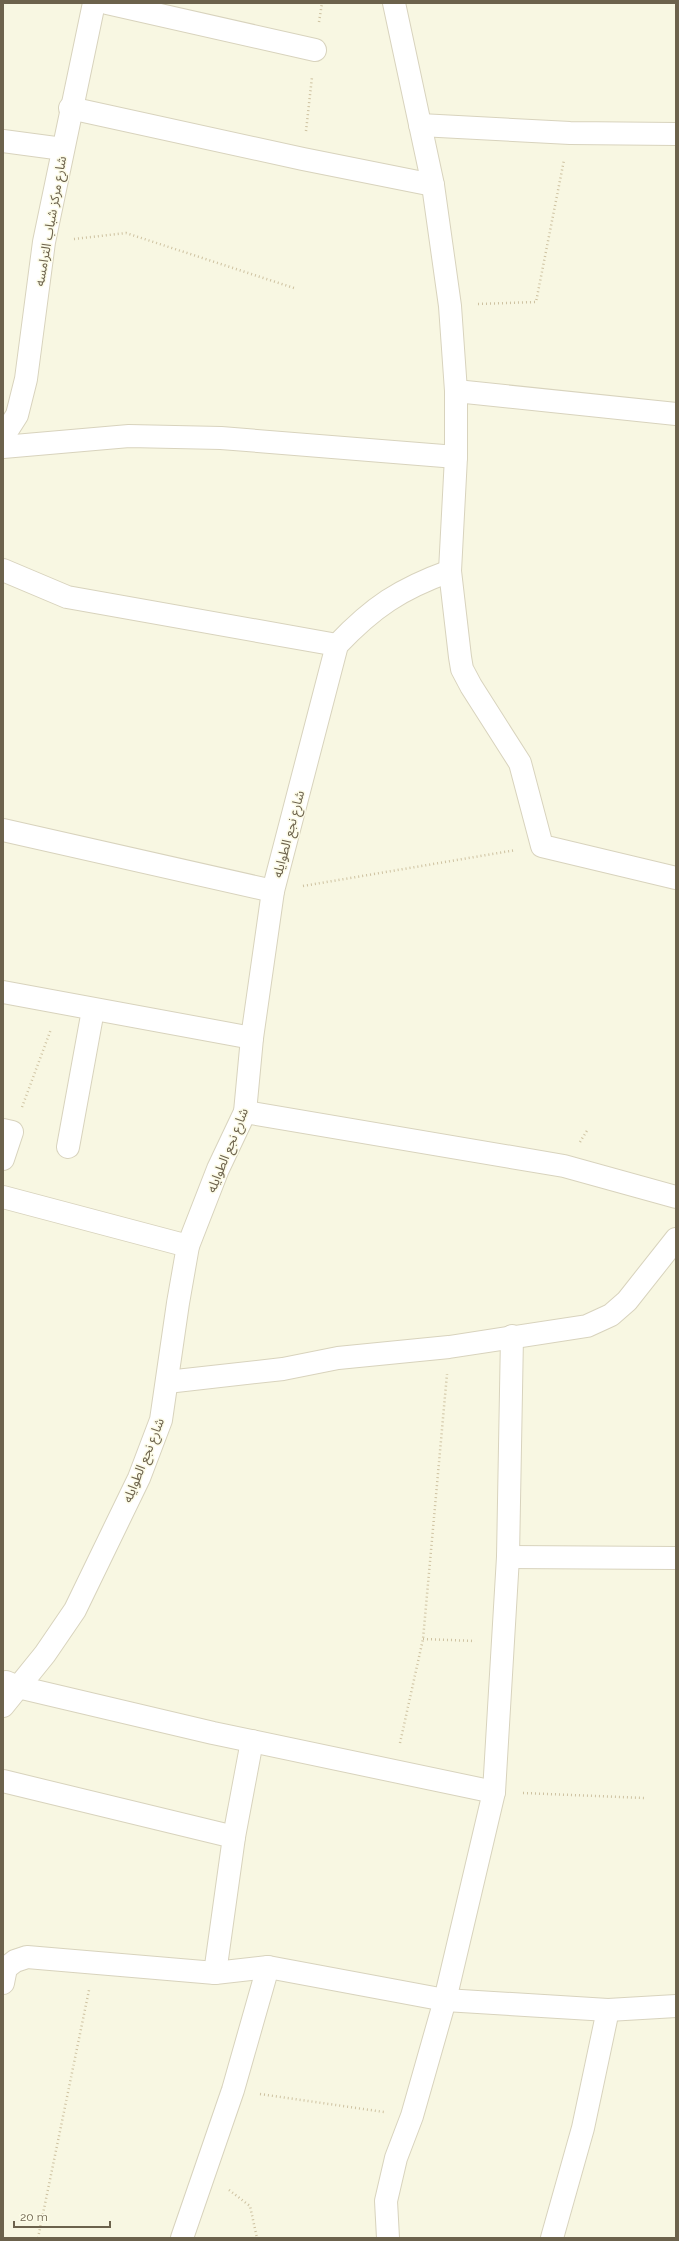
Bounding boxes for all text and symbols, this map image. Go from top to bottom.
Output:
street label: شارع مركز شباب الترامسه [32,155,72,288]
street label: شارع نجع الطوايله [270,789,310,880]
street label: شارع نجع الطوايله [204,1106,254,1196]
street label: شارع نجع الطوايله [120,1416,170,1506]
scale bar [14,2203,110,2229]
text: 20 m [20,2210,48,2224]

